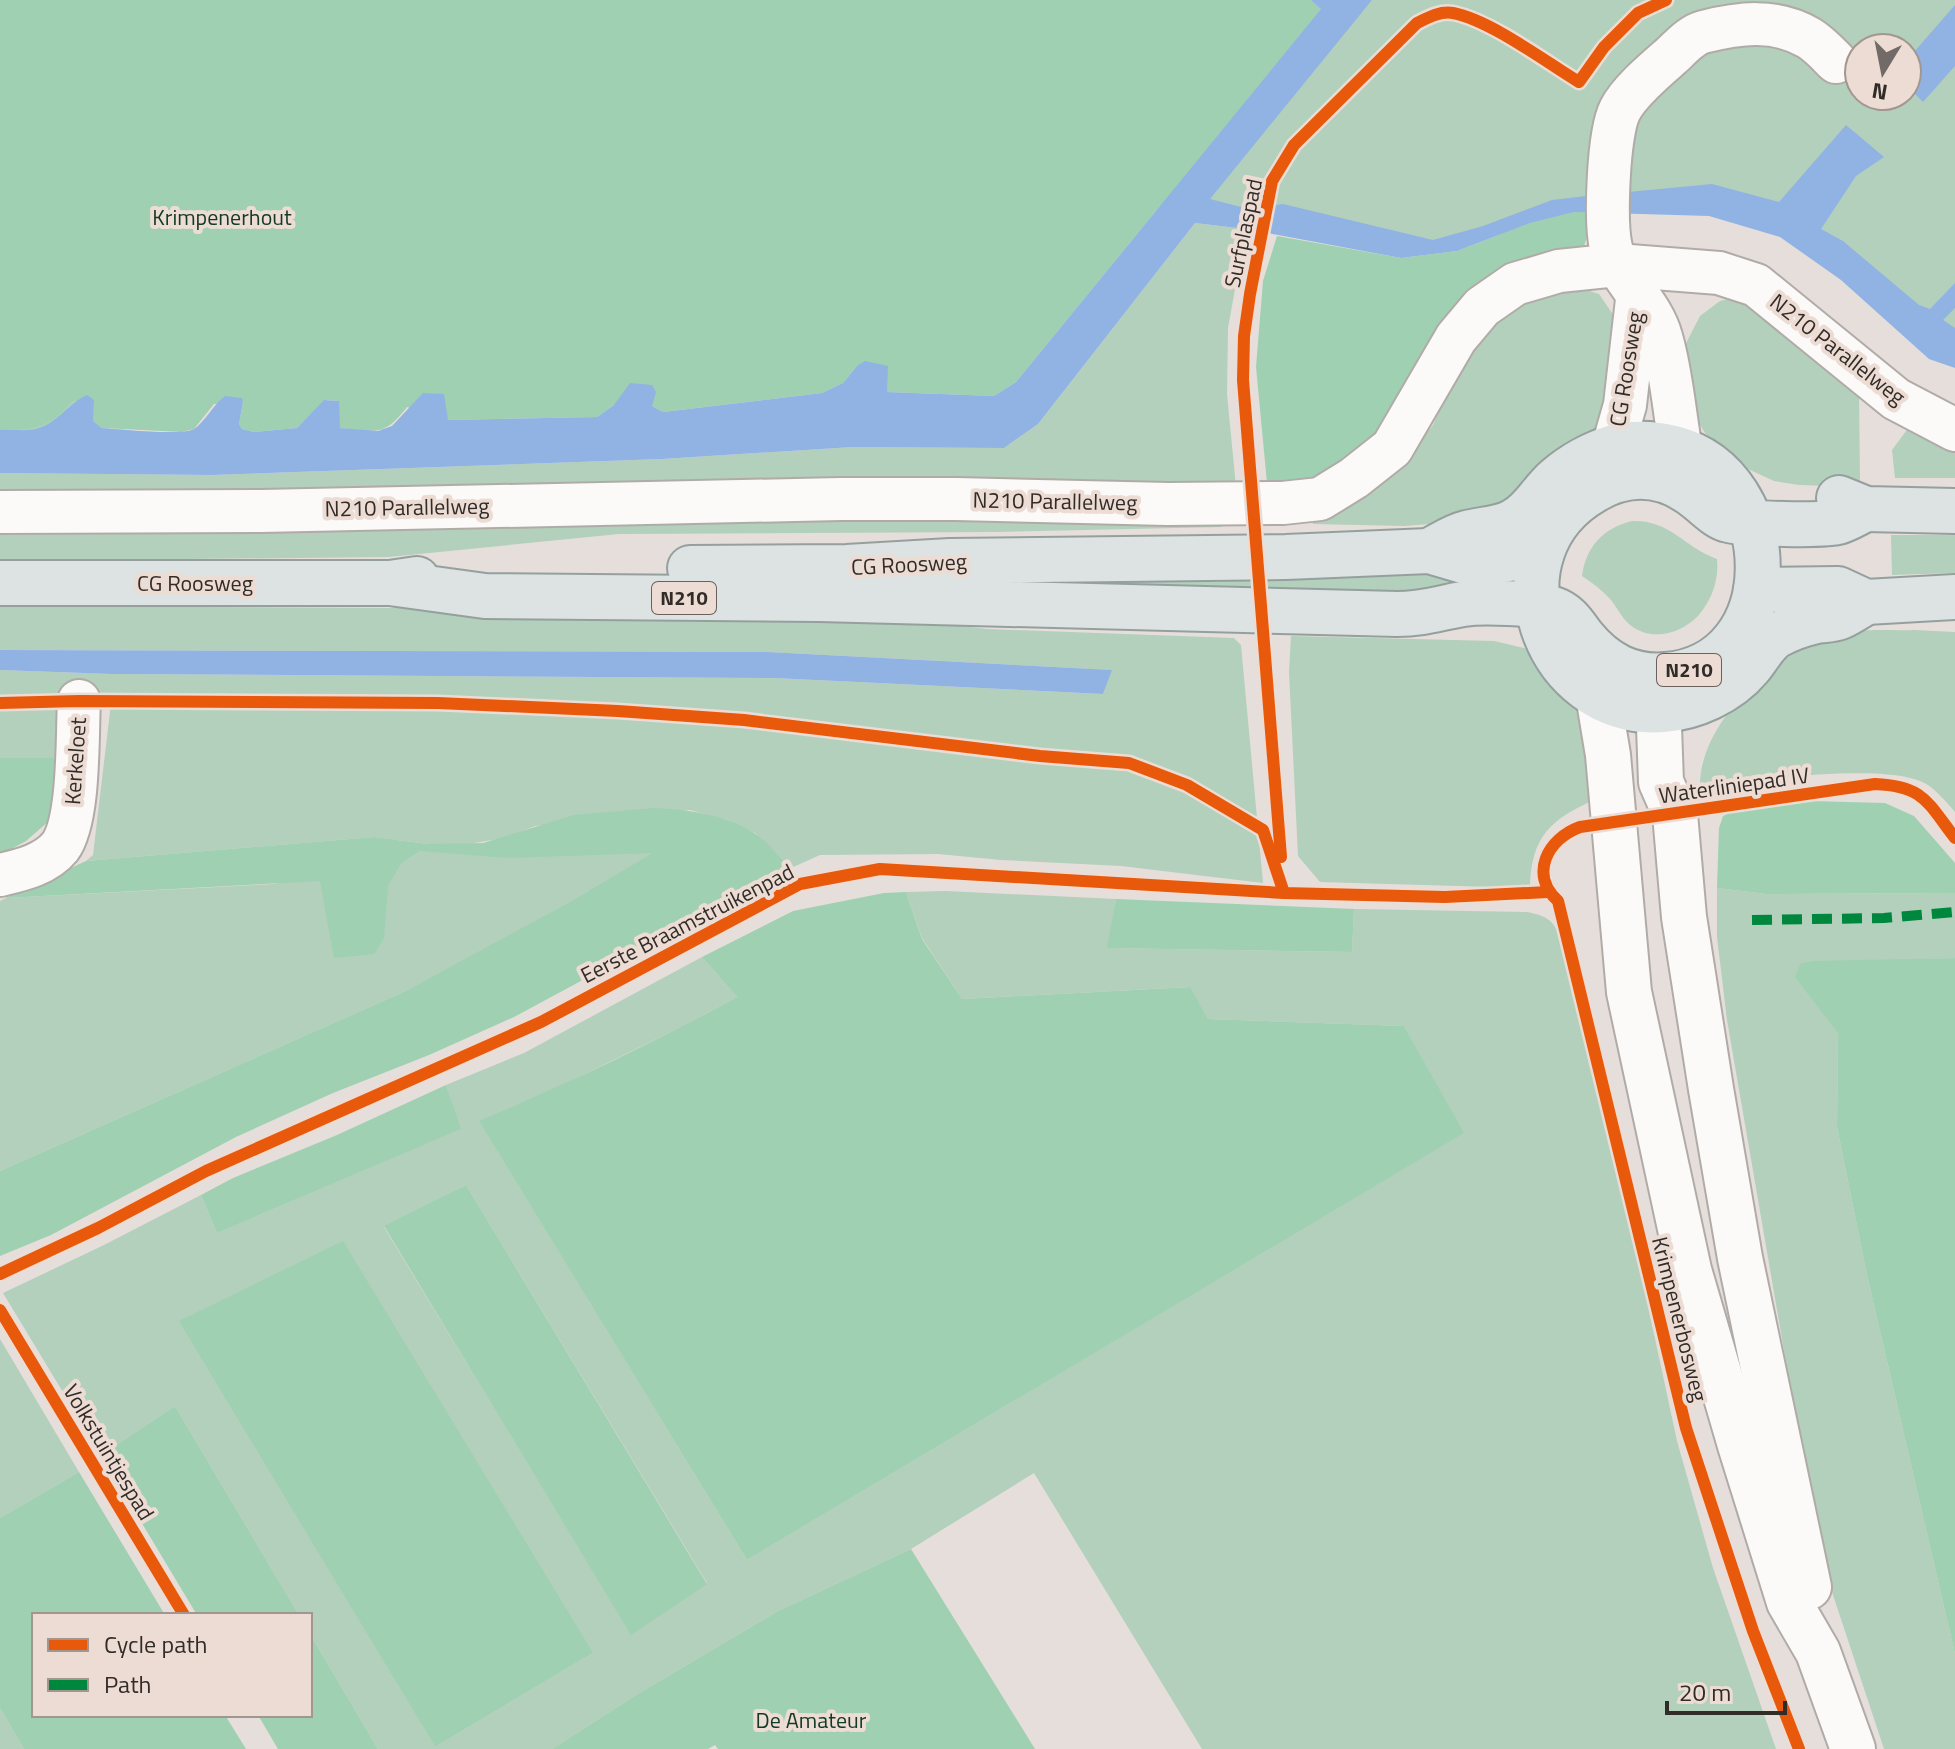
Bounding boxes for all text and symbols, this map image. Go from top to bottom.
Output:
north arrow [1843,32,1923,112]
text: N [1869,74,1890,110]
street label: Surfplaspad [1215,175,1271,291]
park label: Krimpenerhout [152,200,292,234]
street label: N210 Parallelweg [1763,285,1913,413]
street label: CG Roosweg [1600,309,1652,429]
street label: N210 Parallelweg [972,483,1138,519]
street label: N210 Parallelweg [324,489,490,525]
street label: CG Roosweg [850,544,968,584]
street label: CG Roosweg [137,566,253,600]
road number: N210 [652,582,716,614]
road number: N210 [1657,654,1721,686]
street label: Kerkeloet [55,716,95,806]
street label: Waterliniepad IV [1657,758,1812,812]
street label: Eerste Braamstruikenpad [574,854,800,992]
street label: Krimpenerbosweg [1643,1233,1717,1405]
street label: Volkstuintjespad [55,1377,163,1527]
legend [32,1613,312,1717]
text: Cycle path [104,1626,207,1662]
scale bar [1667,1665,1785,1715]
text: Path [104,1666,151,1702]
text: 20 m [1679,1674,1731,1710]
park label: De Amateur [756,1703,867,1737]

